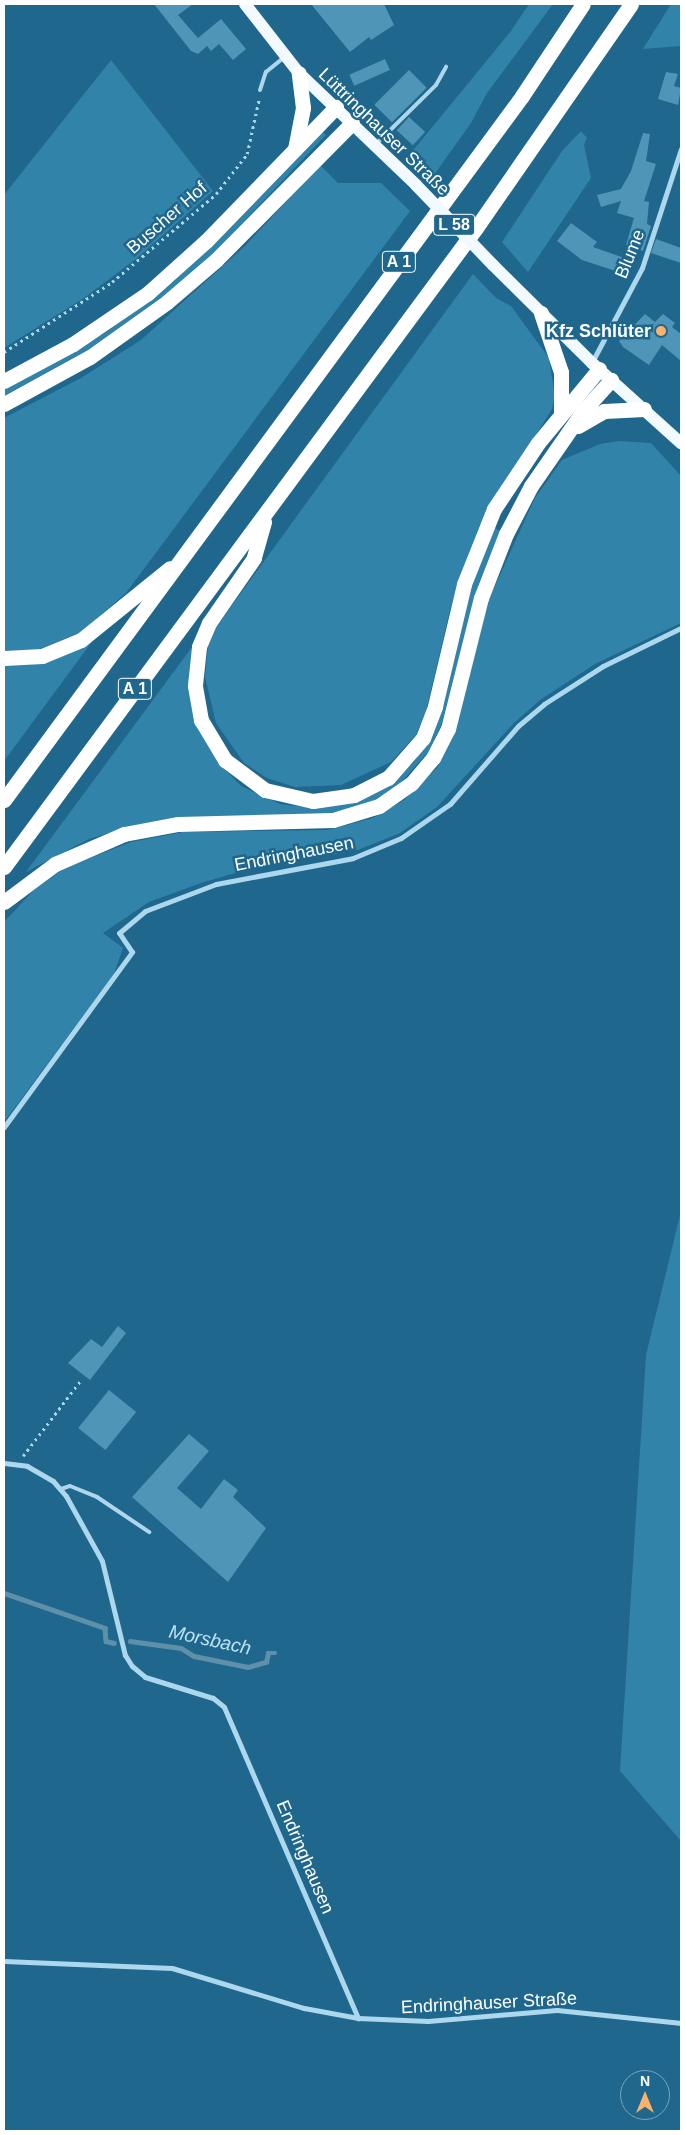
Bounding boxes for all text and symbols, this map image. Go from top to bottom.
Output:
street label: Lüttringhauser Straße [314,64,454,200]
street label: Buscher Hof [123,177,211,259]
road number: L 58 [433,212,475,238]
street label: Blume [610,226,650,282]
road number: A 1 [382,248,416,276]
place label: Kfz Schlüter [546,320,651,342]
marker: Kfz Schlüter [655,325,667,337]
road number: A 1 [118,676,152,702]
street label: Endringhausen [233,832,355,876]
water label: Morsbach [167,1620,253,1660]
street label: Endringhausen [271,1797,339,1917]
street label: Endringhauser Straße [401,1988,577,2018]
north arrow [620,2070,670,2120]
text: N [640,2073,650,2089]

